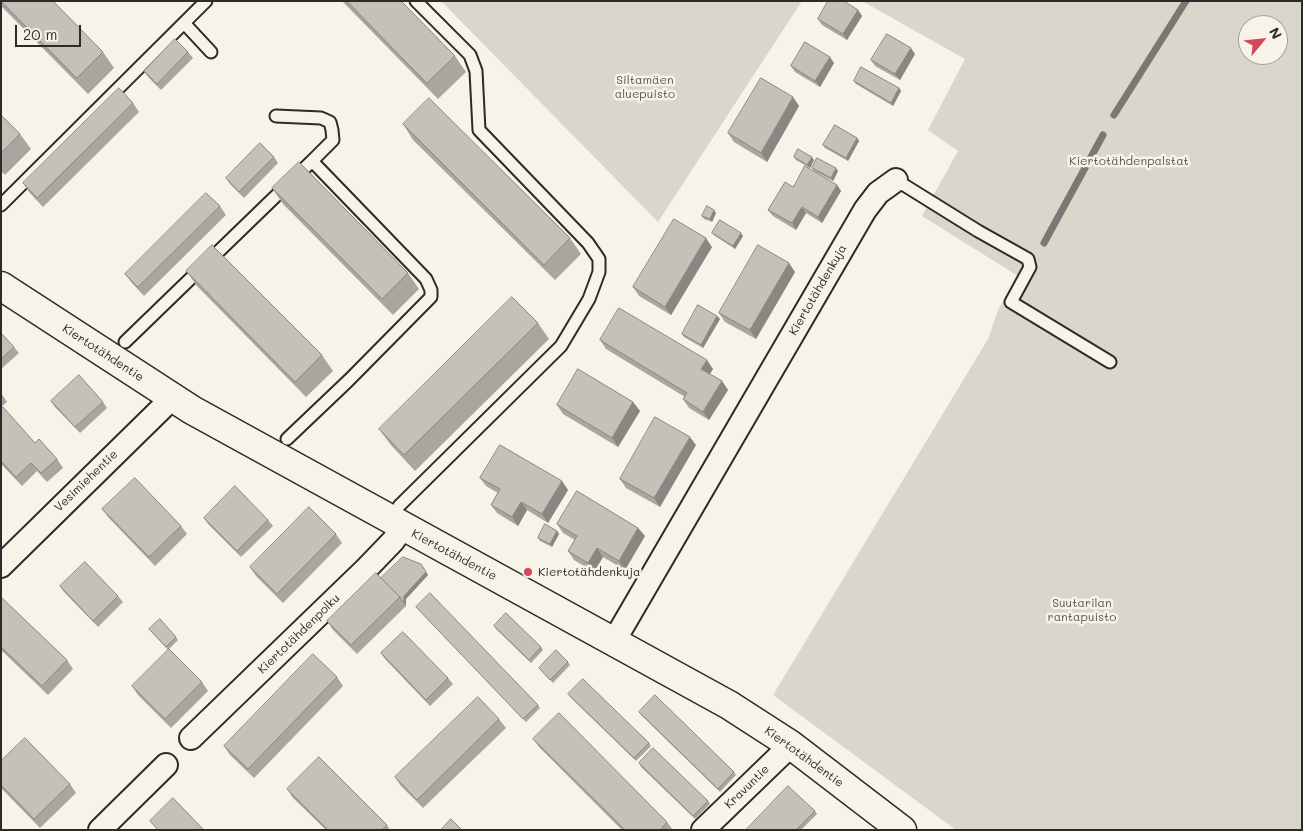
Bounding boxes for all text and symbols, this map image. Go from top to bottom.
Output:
scale bar [18,15,84,47]
north arrow [1238,15,1288,65]
text: 20 m [23,24,57,44]
text: N [1265,24,1287,42]
park label: Siltamäen aluepuisto [615,73,675,101]
park label: Kiertotähdenpalstat [1069,154,1189,168]
street label: Kiertotähdenkuja [786,242,850,338]
street label: Kiertotähdentie [59,321,147,385]
street label: Vesimiehentie [51,447,121,515]
street label: Kiertotähdentie [409,526,499,584]
place label: Kiertotähdenkuja [538,565,640,579]
marker: Kiertotähdenkuja [522,566,534,578]
street label: Kiertotähdenpolku [255,591,343,677]
park label: Suutarilan rantapuisto [1048,596,1116,624]
street label: Kiertotähdentie [762,723,846,791]
street label: Kravuntie [722,762,772,812]

